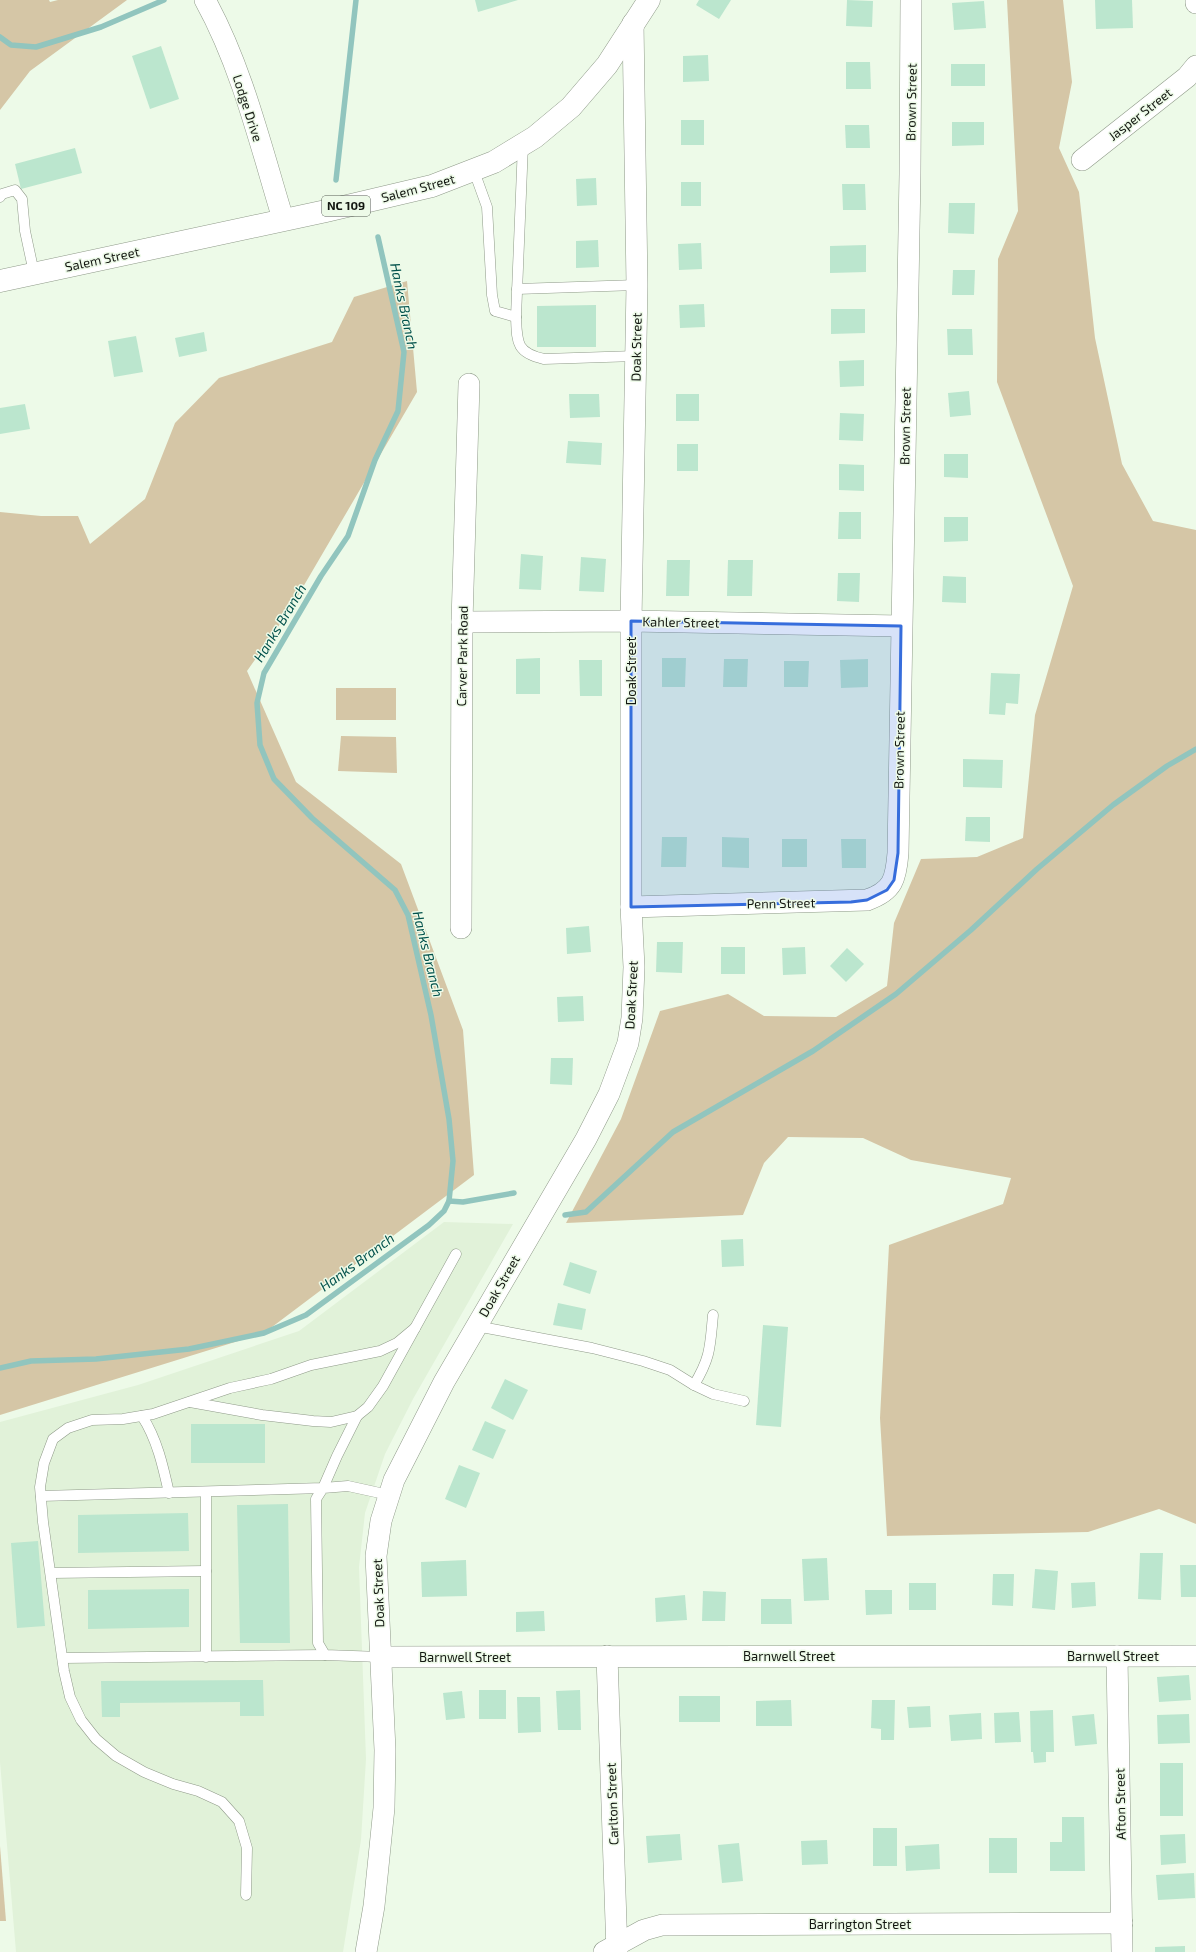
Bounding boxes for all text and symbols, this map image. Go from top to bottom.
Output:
street label: Brown Street [902,63,920,141]
street label: Lodge Drive [230,73,266,144]
street label: Jasper Street [1105,84,1175,144]
street label: Salem Street [379,170,457,206]
road number: NC 109 [322,196,370,216]
street label: Salem Street [63,243,141,275]
water label: Hanks Branch [387,261,422,351]
street label: Doak Street [627,312,645,381]
street label: Brown Street [896,387,914,465]
water label: Hanks Branch [250,581,310,665]
street label: Carver Park Road [453,606,471,706]
street label: Kahler Street [642,613,720,631]
street label: Doak Street [623,637,639,705]
street label: Brown Street [890,711,908,789]
street label: Penn Street [747,894,816,912]
water label: Hanks Branch [410,909,447,999]
street label: Doak Street [621,960,641,1030]
water label: Hanks Branch [316,1229,397,1294]
street label: Doak Street [475,1252,523,1320]
street label: Doak Street [369,1558,387,1628]
street label: Barnwell Street [743,1648,835,1664]
street label: Barnwell Street [1067,1648,1159,1664]
street label: Barnwell Street [419,1649,511,1665]
street label: Carlton Street [603,1762,621,1845]
street label: Afton Street [1111,1768,1129,1840]
street label: Barrington Street [809,1916,911,1932]

